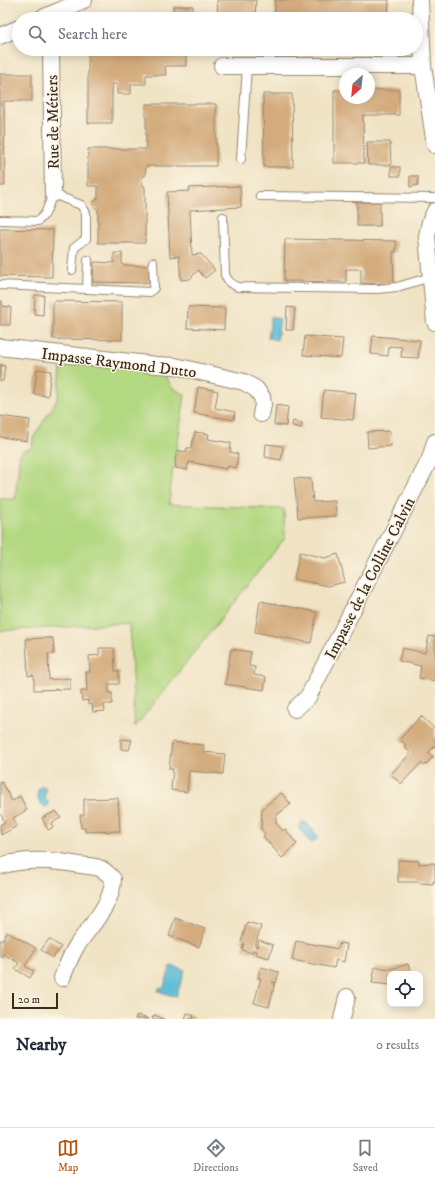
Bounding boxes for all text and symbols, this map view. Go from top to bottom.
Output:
search box [12,12,423,56]
icon: search [26,23,48,45]
text: Search here [58,25,127,44]
north arrow [339,68,375,104]
street label: Rue de Métiers [42,74,64,169]
street label: Impasse Raymond Dutto [40,344,198,382]
street label: Impasse de la Colline Calvin [320,493,420,663]
map controls [387,971,423,1007]
button: locate [387,971,423,1007]
scale bar [12,991,58,1010]
text: 20 m [18,993,40,1007]
text: Nearby [16,1034,66,1056]
text: 0 results [376,1037,419,1053]
tab: Map [57,1137,79,1175]
tab: Directions [193,1137,239,1175]
tab: Saved [353,1137,378,1175]

